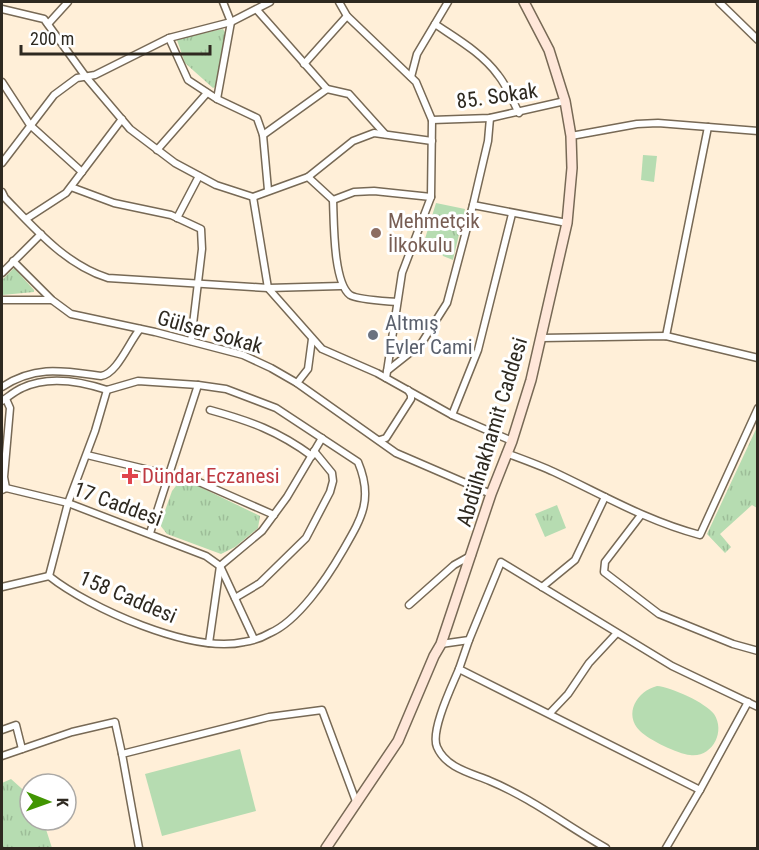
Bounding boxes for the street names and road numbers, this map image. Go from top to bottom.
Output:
street label: 85. Sokak [455,78,540,114]
street label: Gülser Sokak [155,306,266,359]
street label: Abdülhakhamit Caddesi [452,335,532,529]
street label: 17 Caddesi [70,477,166,531]
street label: 158 Caddesi [76,566,180,628]

